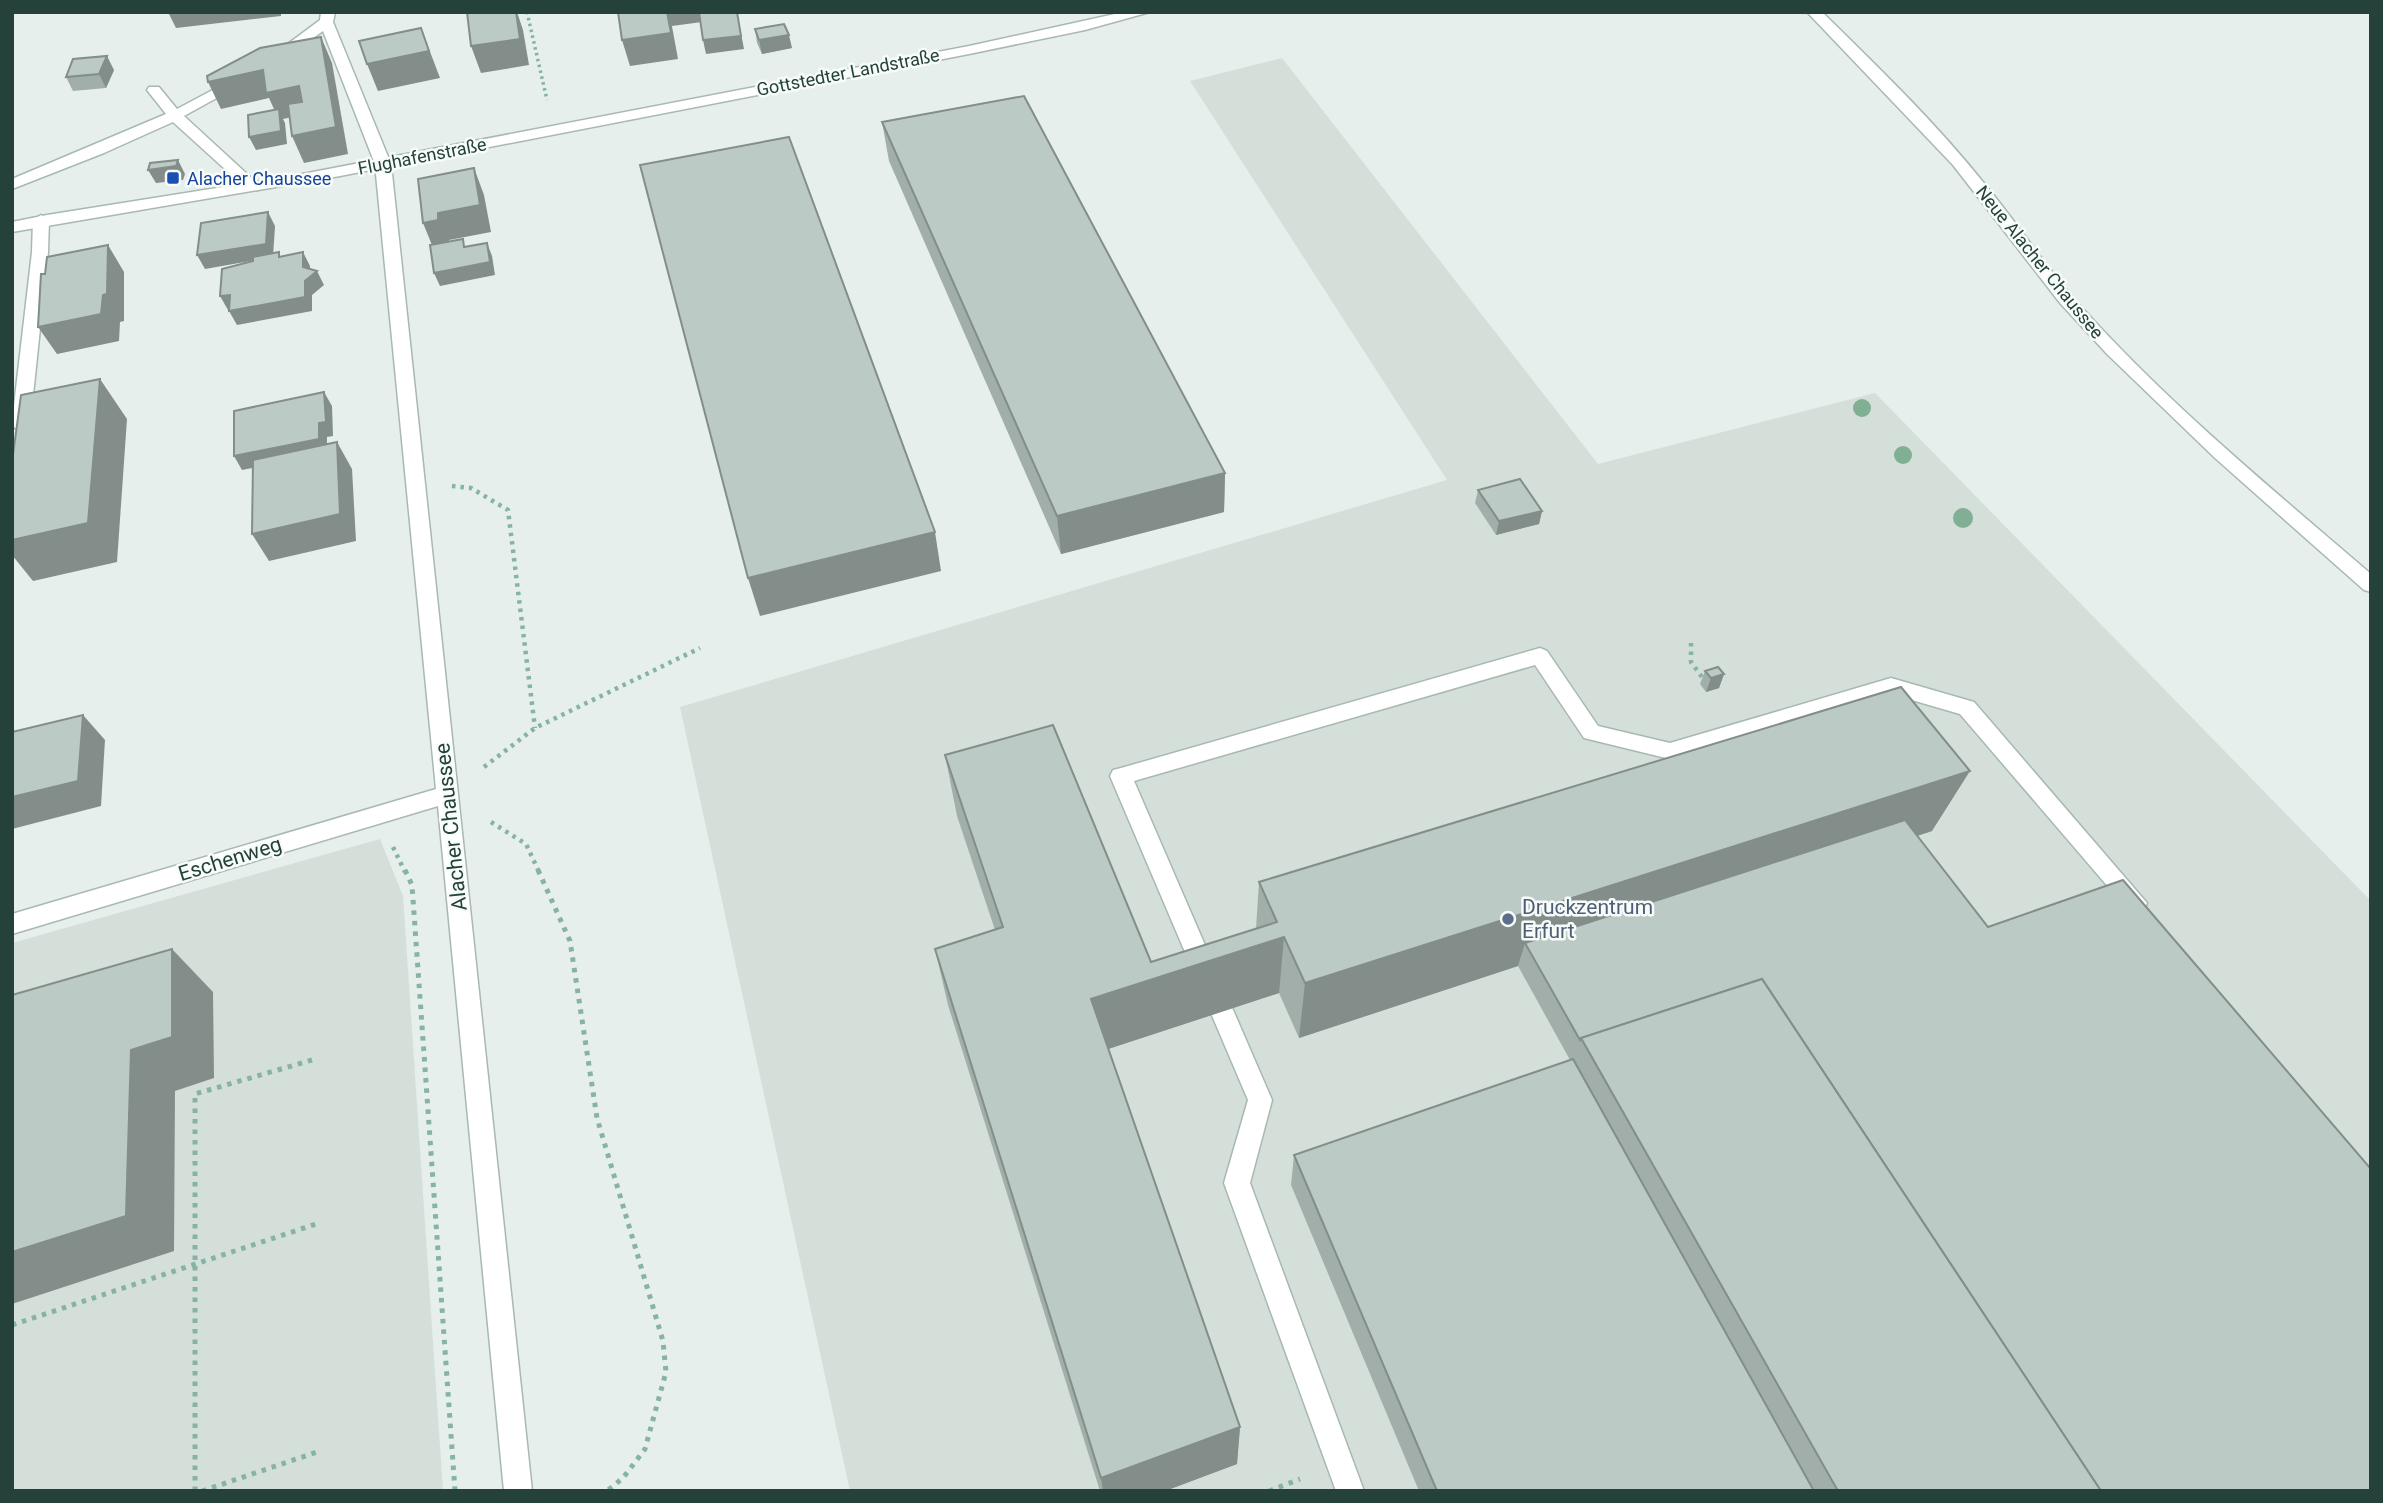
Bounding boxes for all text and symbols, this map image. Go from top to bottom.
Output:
street label: Gottstedter Landstraße [755,44,941,100]
street label: Flughafenstraße [356,133,488,179]
place label: Alacher Chaussee [187,168,331,189]
marker: Alacher Chaussee [165,170,181,186]
street label: Neue Alacher Chaussee [1972,181,2108,343]
street label: Alacher Chaussee [430,742,472,912]
street label: Eschenweg [175,832,285,886]
place label: Druckzentrum Erfurt [1522,895,1653,943]
marker: Druckzentrum Erfurt [1500,911,1516,927]

